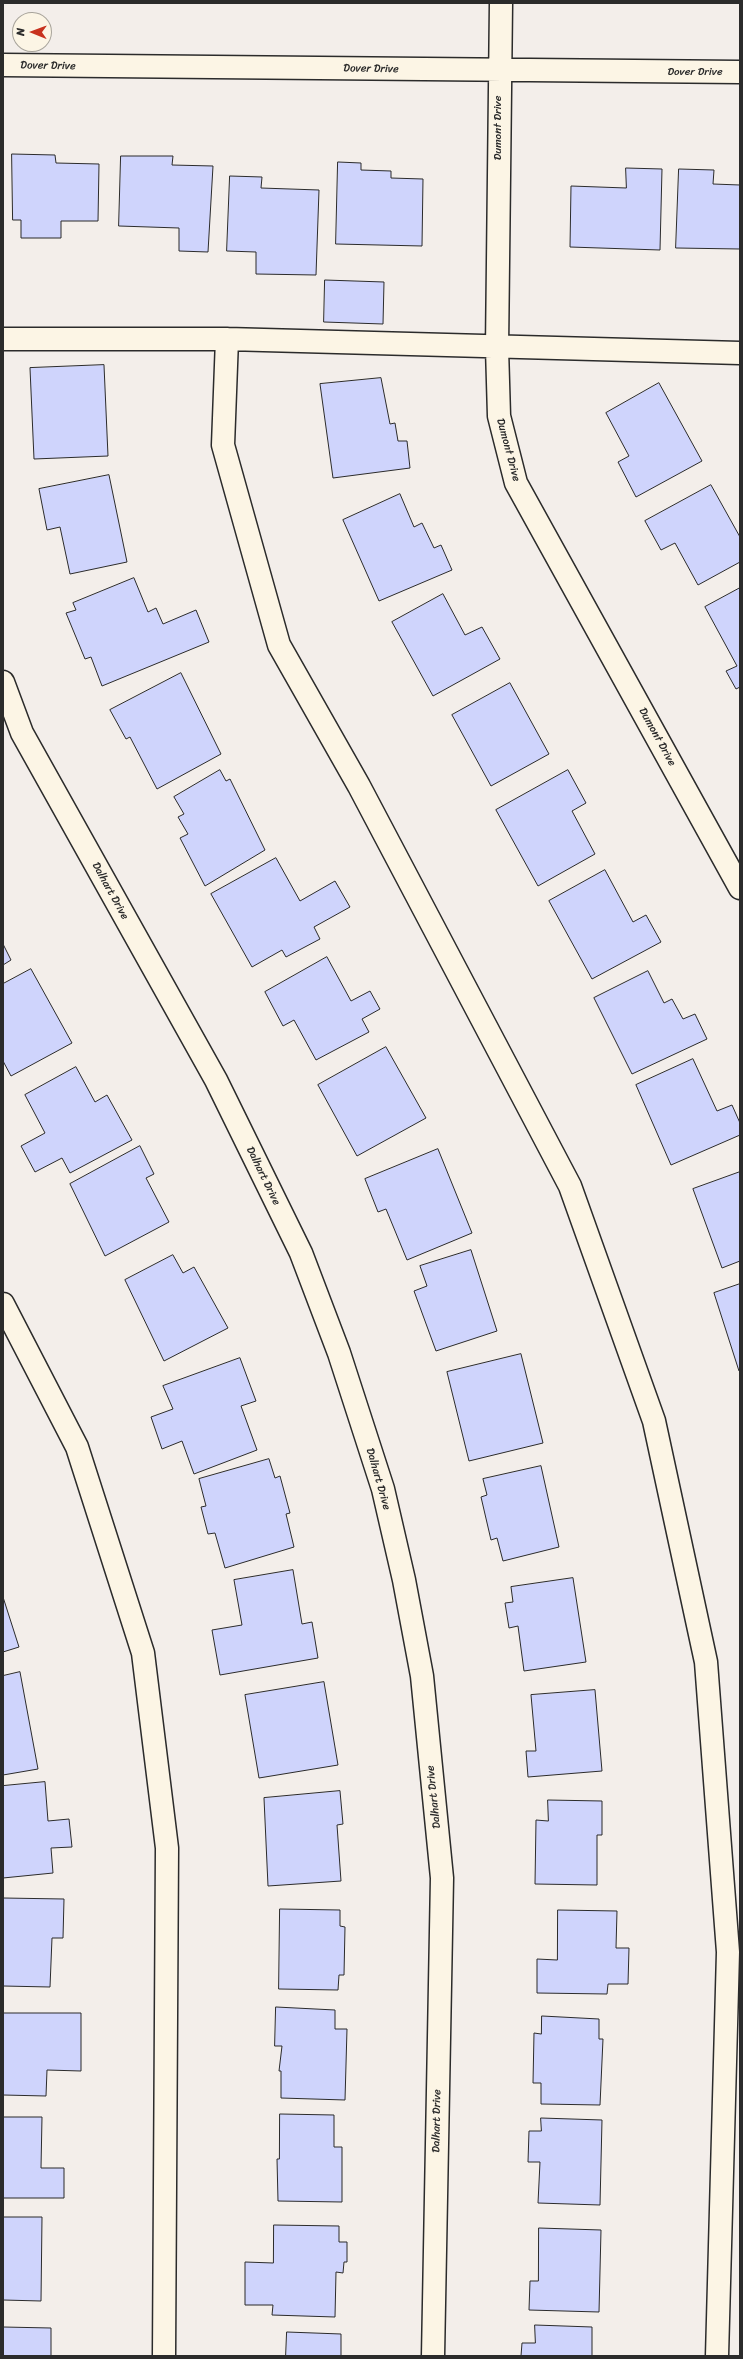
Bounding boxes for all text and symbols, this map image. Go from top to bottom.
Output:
north arrow [12,12,52,52]
text: N [11,28,30,36]
street label: Dover Drive [20,59,76,73]
street label: Dover Drive [343,62,399,76]
street label: Dover Drive [667,65,723,79]
street label: Dumont Drive [491,96,505,160]
street label: Dumont Drive [493,417,523,483]
street label: Dumont Drive [636,706,678,768]
street label: Dalhart Drive [89,860,131,922]
street label: Dalhart Drive [243,1145,283,1207]
street label: Dalhart Drive [363,1447,393,1511]
street label: Dalhart Drive [424,1765,444,1829]
street label: Dalhart Drive [430,2089,444,2153]

